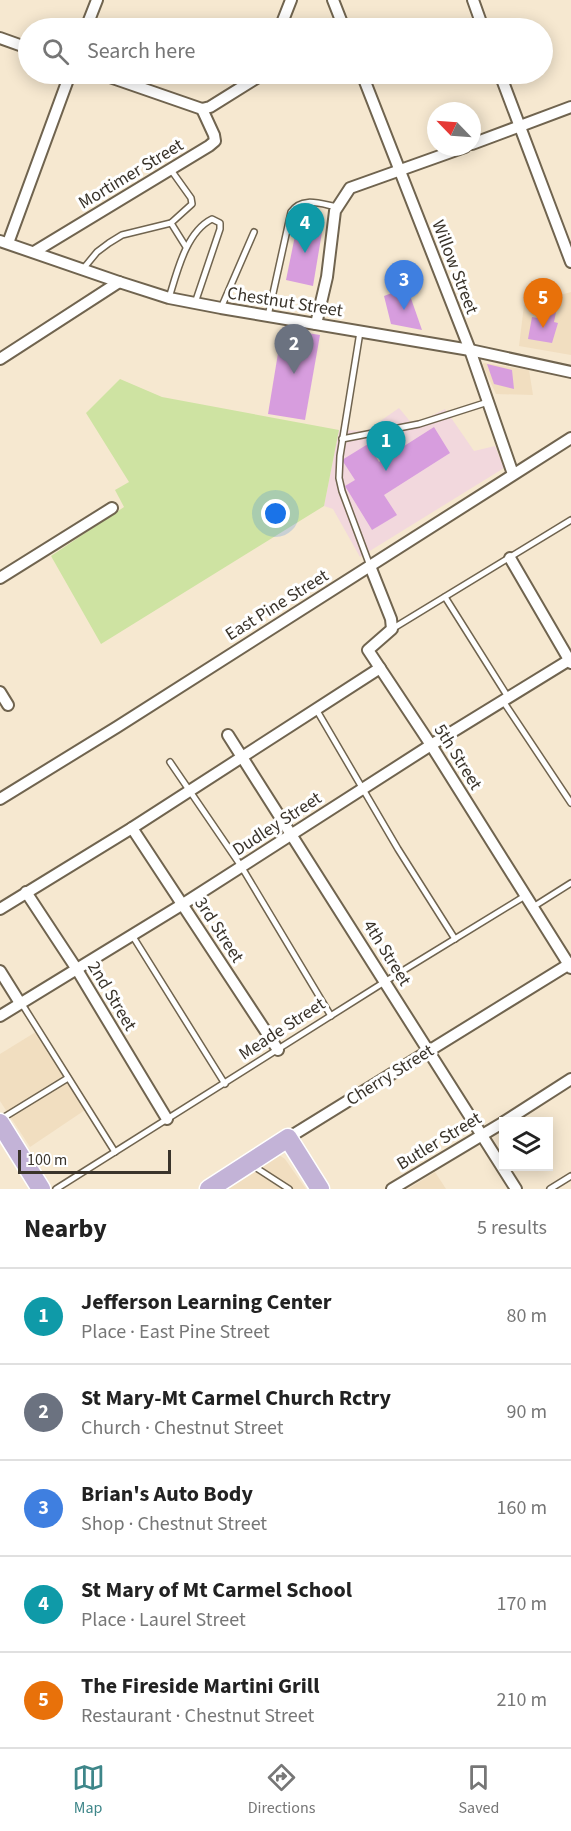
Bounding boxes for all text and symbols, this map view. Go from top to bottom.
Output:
search box [18,18,553,84]
icon: search [39,35,72,68]
text: Search here [87,35,195,67]
north arrow [427,102,481,156]
street label: Mortimer Street [74,133,188,215]
pin: 4 [286,204,324,253]
street label: Willow Street [426,216,484,318]
pin: 3 [384,260,424,310]
pin: 5 [524,278,562,328]
street label: Chestnut Street [225,281,345,323]
pin: 2 [274,324,314,374]
pin: 1 [366,422,406,471]
your location [261,499,290,528]
street label: East Pine Street [221,563,333,647]
street label: 5th Street [428,719,488,795]
street label: Dudley Street [228,786,326,862]
street label: 3rd Street [188,892,250,968]
street label: 4th Street [357,915,417,991]
street label: 2nd Street [81,956,143,1036]
street label: Meade Street [234,992,330,1066]
street label: Cherry Street [341,1038,439,1112]
street label: Butler Street [392,1106,486,1176]
map controls [499,1117,553,1171]
button: layers [499,1117,553,1171]
scale bar [18,1147,171,1174]
text: 100 m [27,1149,67,1171]
text: Nearby [24,1210,107,1247]
text: 5 results [477,1214,547,1242]
text: Jefferson Learning Center [81,1286,332,1318]
text: 1 [38,1302,49,1330]
text: 80 m [507,1302,547,1330]
text: Place · East Pine Street [81,1318,270,1346]
text: St Mary-Mt Carmel Church Rctry [81,1382,391,1414]
text: 2 [38,1398,49,1426]
text: 90 m [507,1398,547,1426]
text: Church · Chestnut Street [81,1414,284,1442]
text: Brian's Auto Body [81,1478,253,1510]
text: 3 [38,1494,49,1522]
text: 160 m [497,1494,547,1522]
text: Shop · Chestnut Street [81,1510,267,1538]
text: St Mary of Mt Carmel School [81,1574,352,1606]
text: 4 [38,1590,49,1618]
text: 170 m [497,1590,547,1618]
text: Place · Laurel Street [81,1606,246,1634]
text: The Fireside Martini Grill [81,1670,319,1702]
text: 5 [38,1686,49,1714]
text: 210 m [497,1686,547,1714]
text: Restaurant · Chestnut Street [81,1702,314,1730]
tab: Map [72,1761,105,1819]
tab: Directions [248,1761,315,1819]
tab: Saved [459,1761,499,1819]

